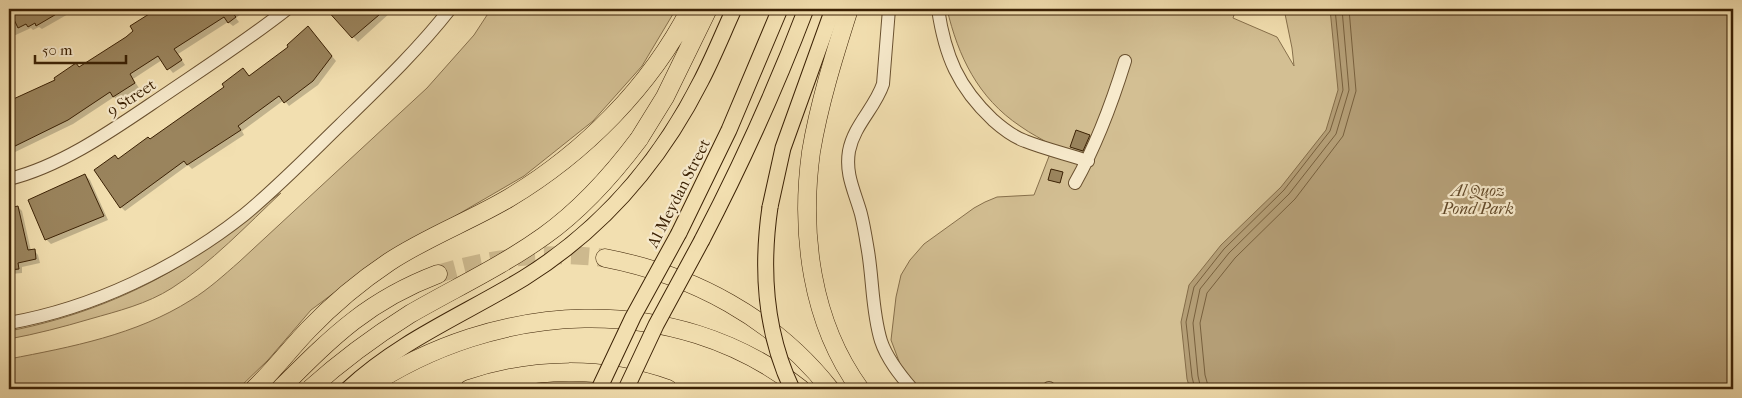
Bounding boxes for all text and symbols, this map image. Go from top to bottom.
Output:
scale bar [35,32,126,64]
text: 50 m [42,41,73,59]
street label: 9 Street [103,75,159,120]
street label: Al Meydan Street [642,135,714,252]
park label: Al Quoz Pond Park [1441,181,1514,218]

